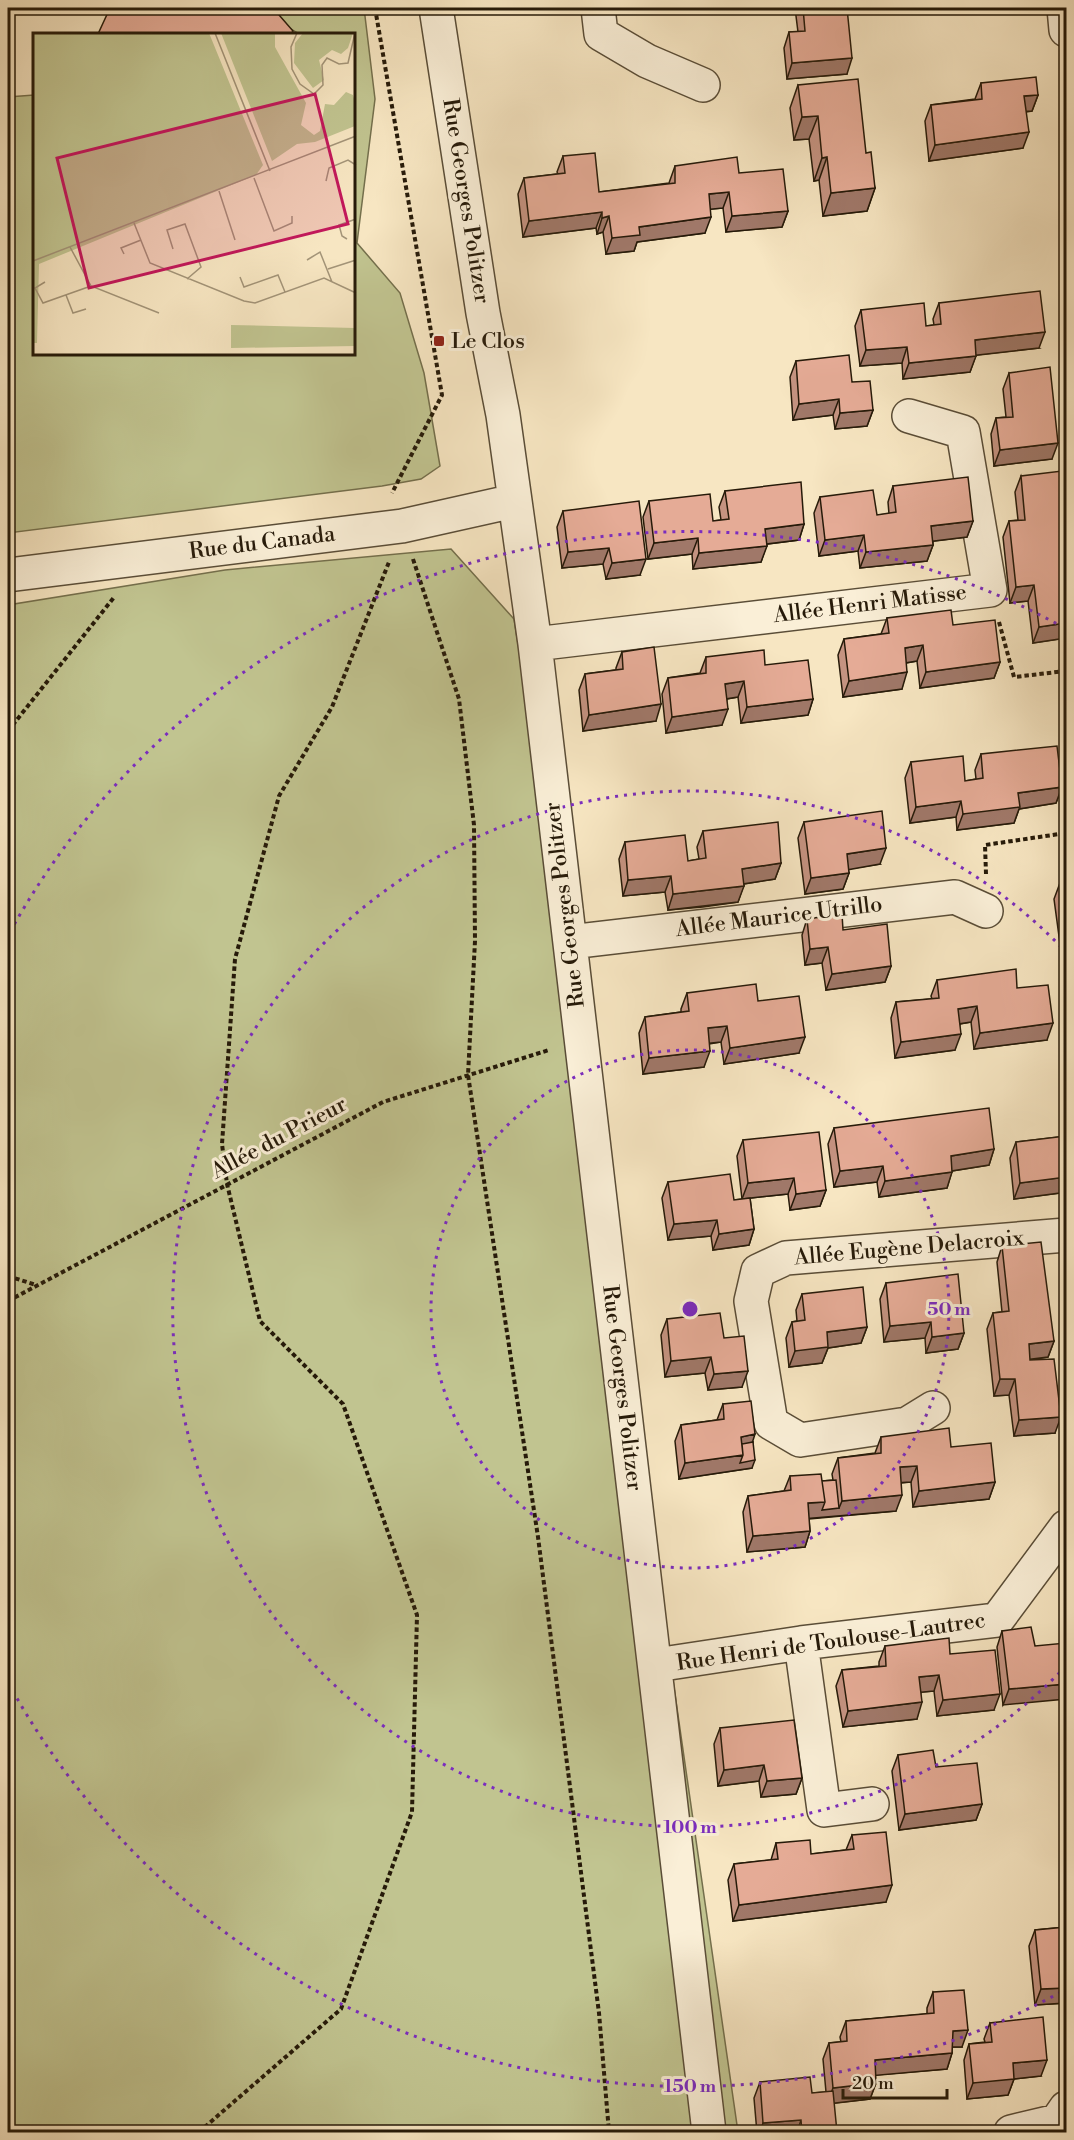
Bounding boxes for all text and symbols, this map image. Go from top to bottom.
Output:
inset map [33,33,356,356]
street label: Rue Georges Politzer [436,97,496,305]
place label: Le Clos [451,328,525,355]
marker: Le Clos [432,334,446,348]
street label: Rue du Canada [187,521,337,565]
street label: Allée Henri Matisse [771,579,968,629]
street label: Rue Georges Politzer [539,801,591,1009]
street label: Allée Maurice Utrillo [673,891,884,943]
street label: Allée du Prieur [206,1091,351,1186]
street label: Allée Eugène Delacroix [792,1224,1026,1272]
street label: Rue Georges Politzer [596,1284,648,1492]
text: 50 m [927,1298,971,1321]
centre of rings [680,1299,700,1319]
street label: Rue Henri de Toulouse-Lautrec [675,1607,987,1677]
text: 100 m [663,1816,717,1839]
scale bar [843,2062,946,2100]
text: 20 m [852,2072,894,2095]
text: 150 m [664,2075,717,2098]

